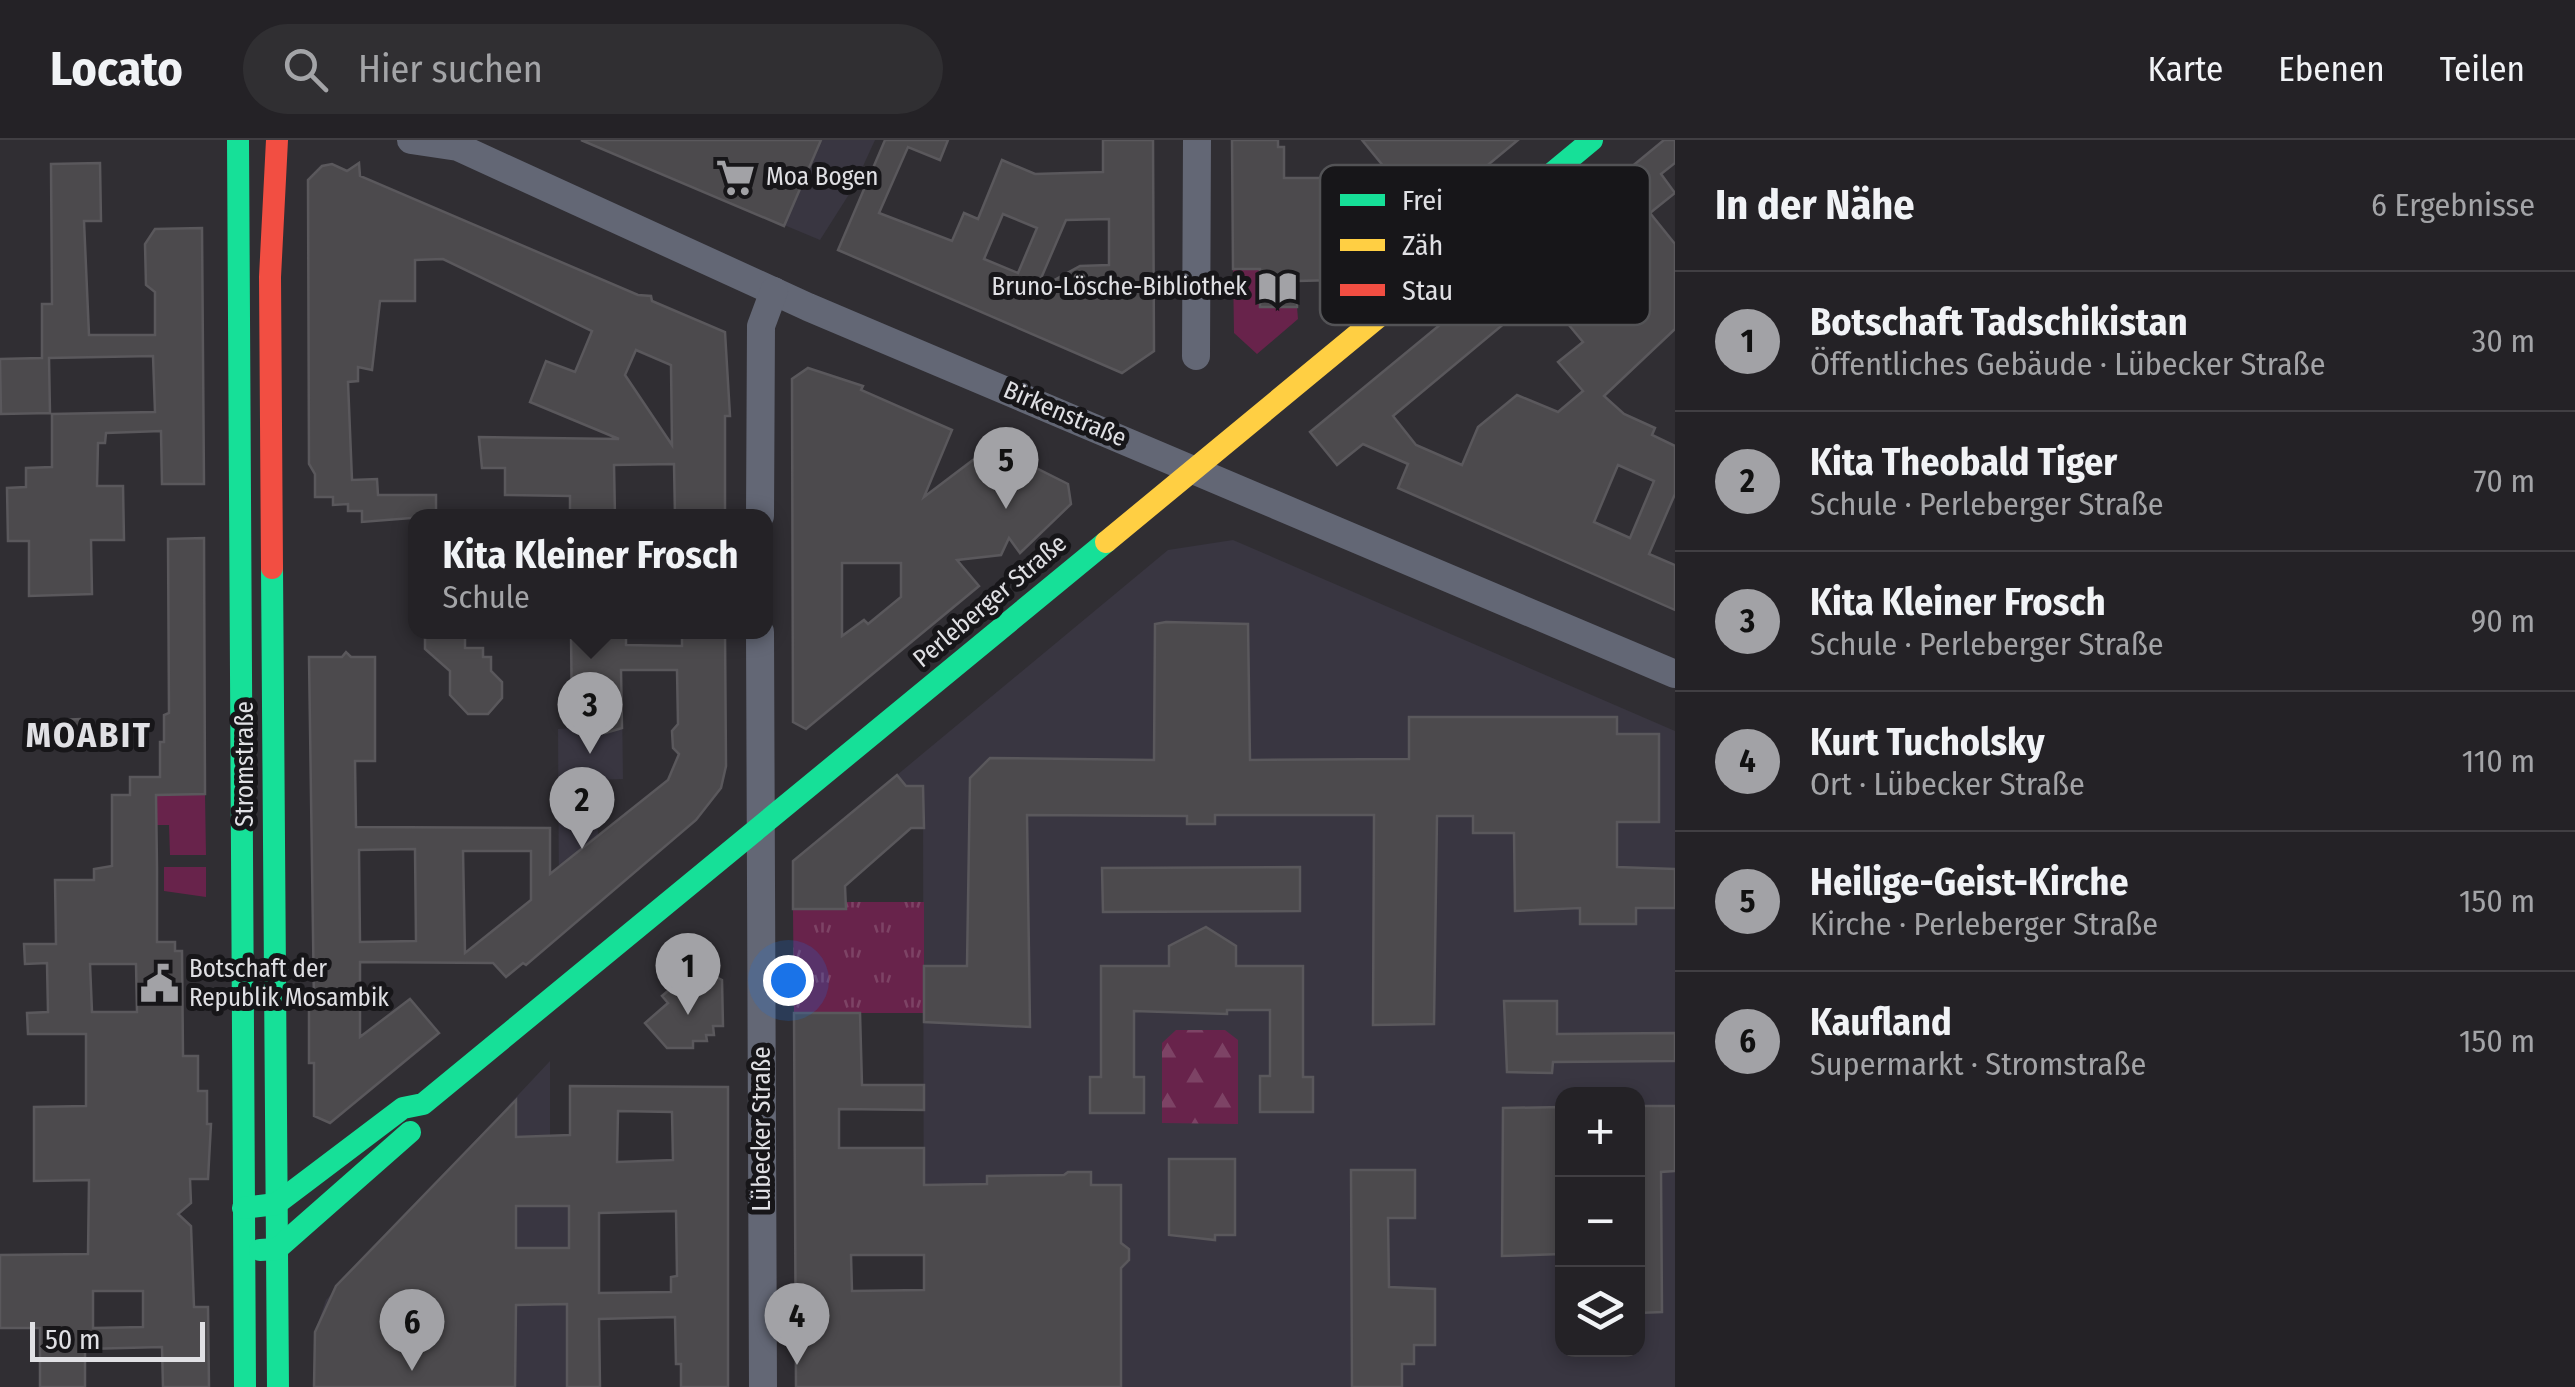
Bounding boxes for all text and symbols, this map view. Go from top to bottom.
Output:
search box [243,24,943,114]
text: Locato [50,40,183,98]
icon: search [278,42,333,97]
text: Hier suchen [358,46,543,92]
text: Karte [2147,48,2223,90]
text: Ebenen [2278,48,2385,90]
text: Teilen [2440,48,2525,90]
supermarket icon: Moa Bogen [715,156,757,198]
place label: Moa Bogen [766,162,879,192]
legend [1320,165,1650,325]
text: In der Nähe [1715,180,1915,230]
text: Frei [1402,184,1443,217]
text: 6 Ergebnisse [2371,186,2535,224]
text: Zäh [1402,229,1443,262]
library icon: Bruno-Lösche-Bibliothek [1256,266,1298,308]
place label: Bruno-Lösche-Bibliothek [991,272,1247,302]
text: Stau [1402,274,1453,307]
text: Botschaft Tadschikistan [1810,299,2188,345]
text: 1 [1741,322,1754,360]
text: 30 m [2472,322,2535,360]
text: Öffentliches Gebäude · Lübecker Straße [1810,345,2326,383]
street label: Birkenstraße [999,375,1131,453]
pin: 5 [974,426,1038,509]
text: Kita Theobald Tiger [1810,439,2117,485]
text: 2 [1740,462,1755,500]
text: 70 m [2474,462,2535,500]
text: Schule · Perleberger Straße [1810,485,2164,523]
popup [408,509,773,639]
street label: Perleberger Straße [907,528,1073,674]
text: Kita Kleiner Frosch [443,532,738,578]
text: Schule [443,578,530,616]
text: Kita Kleiner Frosch [1810,579,2106,625]
text: 3 [1740,602,1755,640]
text: 90 m [2471,602,2535,640]
text: Schule · Perleberger Straße [1810,625,2164,663]
pin: 3 [558,672,622,754]
street label: Stromstraße [230,701,260,827]
district label: MOABIT [26,714,152,756]
text: Kurt Tucholsky [1810,719,2045,765]
text: 4 [1739,742,1756,780]
text: 110 m [2462,742,2535,780]
text: Ort · Lübecker Straße [1810,765,2085,803]
pin: 2 [550,766,614,849]
text: Heilige-Geist-Kirche [1810,859,2129,905]
text: 5 [1740,882,1755,920]
text: 150 m [2459,882,2535,920]
text: Kirche · Perleberger Straße [1810,905,2158,943]
pin: 1 [656,932,720,1015]
place label: Botschaft der Republik Mosambik [189,954,389,1013]
your location [763,955,814,1006]
public building icon: Botschaft der Republik Mosambik [138,962,180,1004]
text: Kaufland [1810,999,1952,1045]
text: 6 [1739,1022,1756,1060]
text: 150 m [2459,1022,2535,1060]
text: Supermarkt · Stromstraße [1810,1045,2146,1083]
street label: Lübecker Straße [747,1046,777,1212]
map controls [1555,1087,1645,1357]
button: + [1555,1087,1645,1177]
button: − [1555,1177,1645,1267]
button: layers [1555,1267,1645,1357]
pin: 4 [764,1282,830,1365]
pin: 6 [380,1288,444,1371]
scale bar [30,1317,205,1362]
text: 50 m [45,1323,101,1356]

